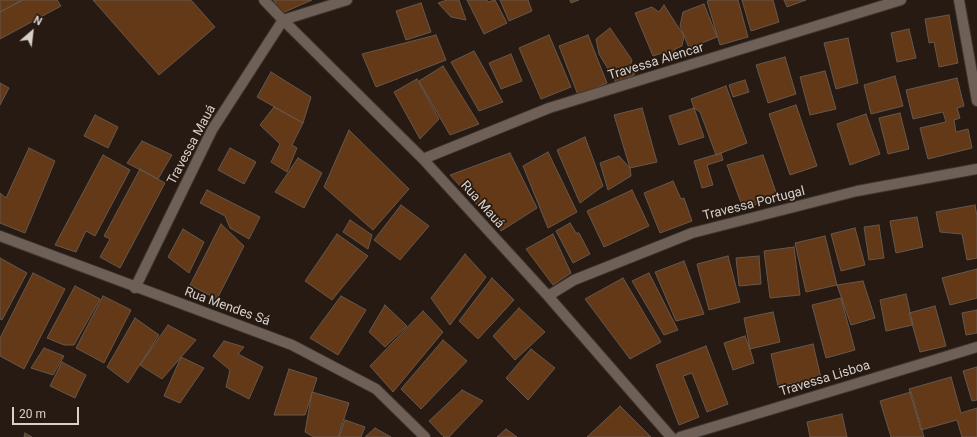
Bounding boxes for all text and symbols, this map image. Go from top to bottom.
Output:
north arrow [12,12,52,52]
text: N [31,13,44,29]
street label: Travessa Alencar [606,40,706,84]
street label: Travessa Mauá [164,103,220,187]
street label: Rua Mauá [457,178,507,232]
street label: Travessa Portugal [701,184,807,224]
street label: Rua Mendes Sá [182,284,272,330]
street label: Travessa Lisboa [778,358,872,400]
scale bar [14,399,81,425]
text: 20 m [19,407,46,421]

